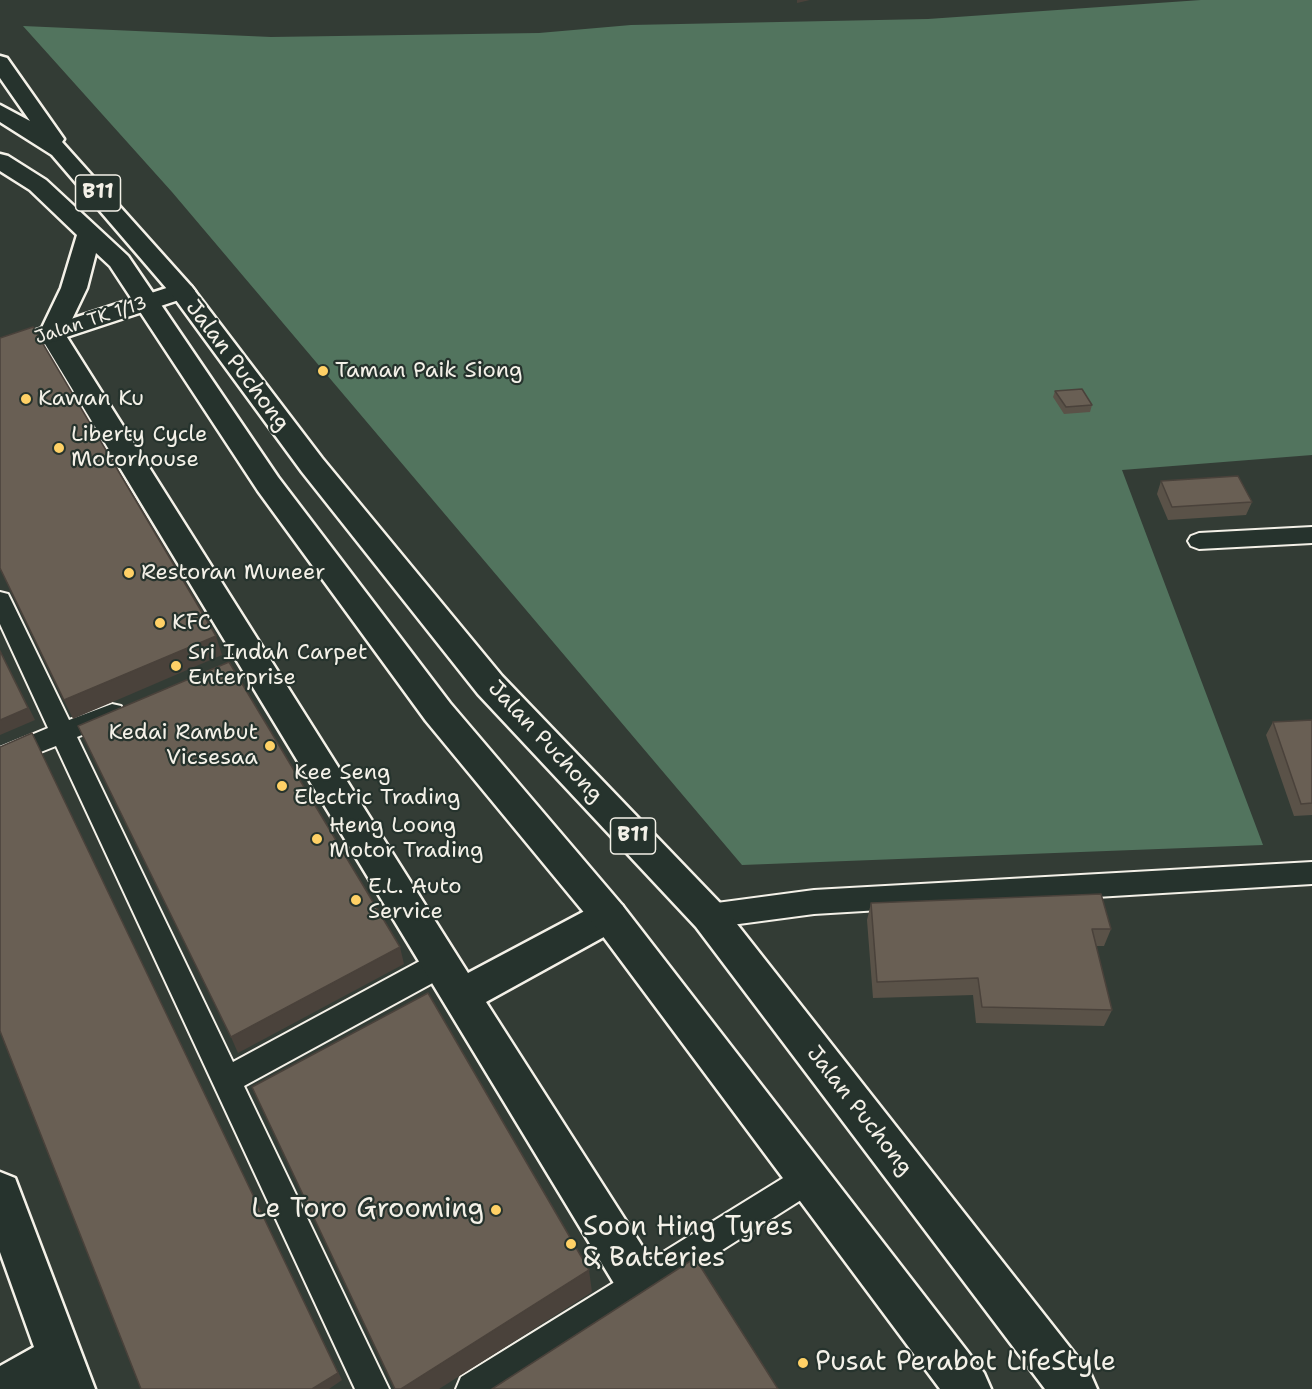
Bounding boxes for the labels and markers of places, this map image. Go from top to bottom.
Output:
place label: Taman Paik Siong [335,358,523,384]
marker: Taman Paik Siong [316,364,330,378]
place label: Kawan Ku [38,386,144,412]
marker: Kawan Ku [19,392,33,406]
place label: Liberty Cycle Motorhouse [71,422,207,474]
marker: Liberty Cycle Motorhouse [52,441,66,455]
place label: Restoran Muneer [141,560,325,586]
marker: Restoran Muneer [122,566,136,580]
place label: KFC [172,610,211,636]
marker: KFC [153,616,167,630]
place label: Sri Indah Carpet Enterprise [188,640,367,692]
marker: Sri Indah Carpet Enterprise [169,659,183,673]
place label: Kedai Rambut Vicsesaa [108,720,258,772]
marker: Kedai Rambut Vicsesaa [263,739,277,753]
place label: Kee Seng Electric Trading [294,760,461,812]
marker: Kee Seng Electric Trading [275,779,289,793]
place label: Heng Loong Motor Trading [329,813,484,864]
marker: Heng Loong Motor Trading [310,832,324,846]
place label: E.L. Auto Service [368,874,462,926]
marker: E.L. Auto Service [349,893,363,907]
place label: Le Toro Grooming [251,1194,484,1226]
marker: Le Toro Grooming [489,1203,503,1217]
place label: Soon Hing Tyres & Batteries [583,1212,793,1275]
marker: Soon Hing Tyres & Batteries [564,1237,578,1251]
place label: Pusat Perabot LifeStyle [815,1347,1116,1379]
marker: Pusat Perabot LifeStyle [796,1356,810,1370]

